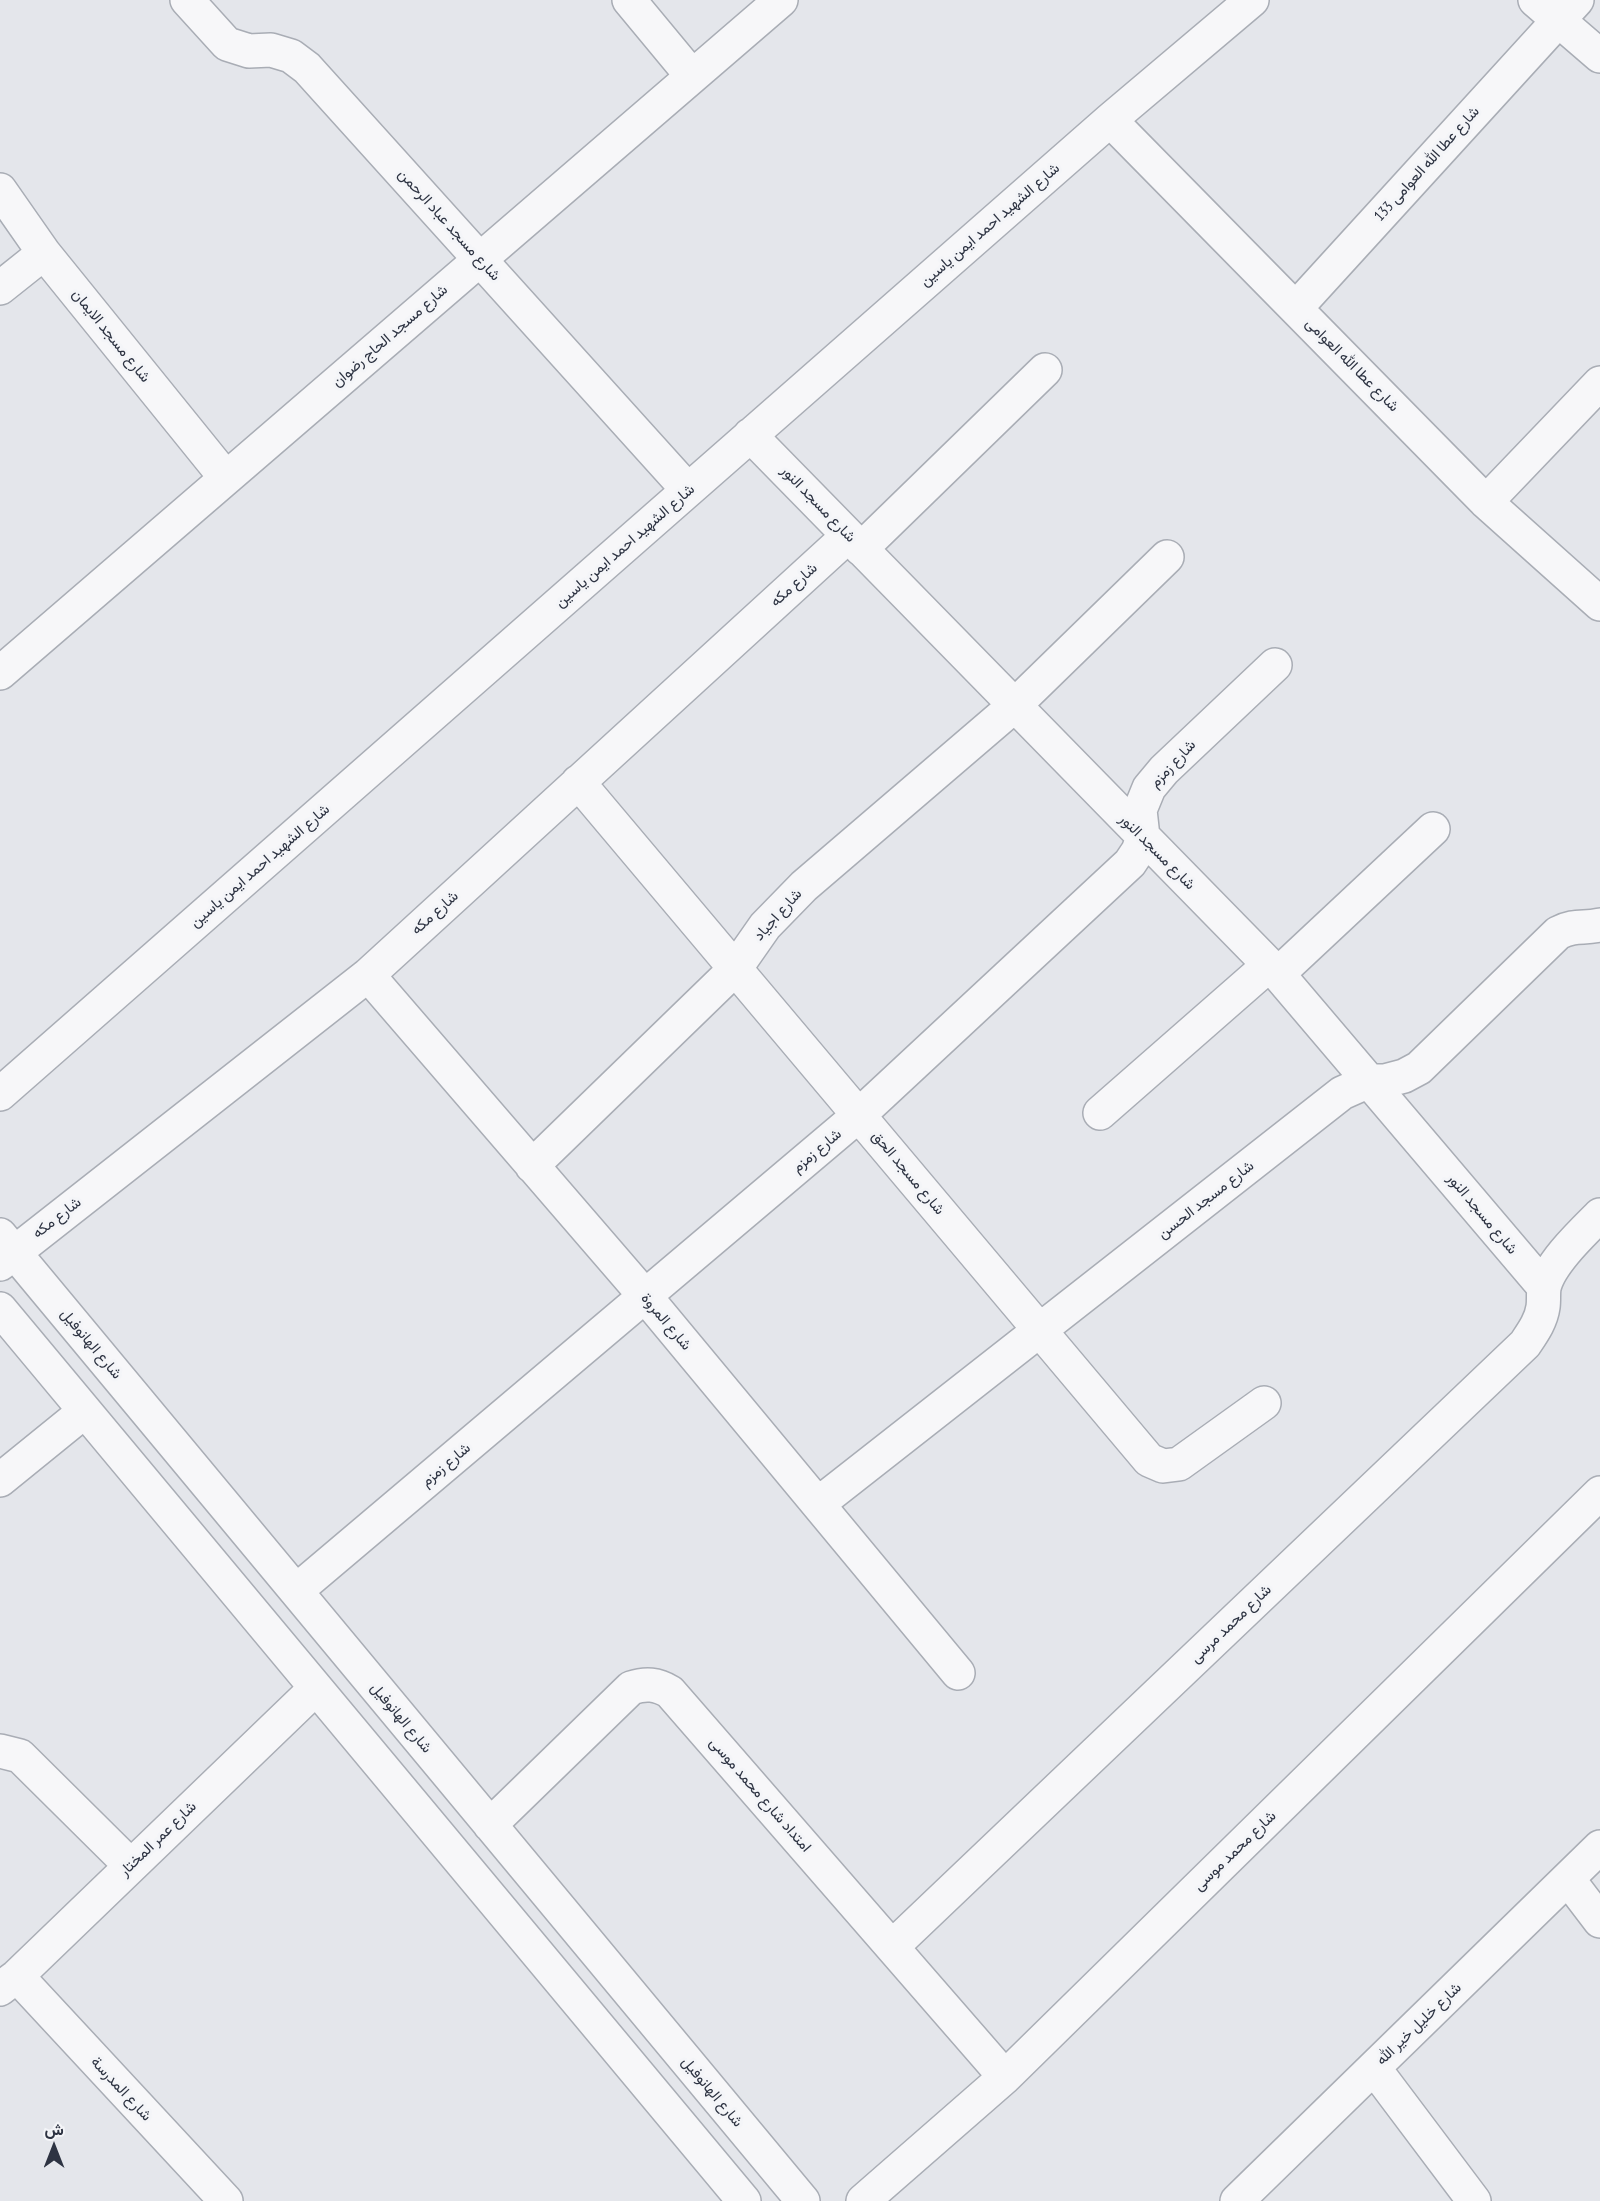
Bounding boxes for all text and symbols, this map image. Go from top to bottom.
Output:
street label: شارع عطا الله العوامى 133 [1371,103,1483,225]
street label: شارع الشهيد احمد ايمن ياسين [917,159,1063,291]
street label: شارع مسجد عباد الرحمن [394,165,504,285]
street label: شارع مسجد الحاج رضوان [328,281,452,391]
street label: شارع مسجد الايمان [68,286,154,386]
street label: شارع عطا الله العوامى [1301,314,1403,416]
street label: شارع مسجد النور [777,462,859,546]
street label: شارع الشهيد احمد ايمن ياسين [552,480,698,612]
street label: شارع مكه [767,559,821,611]
street label: شارع زمزم [1146,736,1200,792]
street label: شارع الشهيد احمد ايمن ياسين [187,800,333,932]
street label: شارع مسجد النور [1115,810,1199,894]
street label: شارع اجياد [750,885,806,945]
street label: شارع مكه [408,887,462,939]
street label: شارع زمزم [789,1125,845,1177]
street label: شارع مسجد الحق [868,1127,948,1219]
street label: شارع مسجد الحسن [1154,1157,1258,1243]
street label: شارع مسجد النور [1443,1170,1521,1258]
street label: شارع مكه [29,1193,85,1243]
street label: شارع المروة [637,1290,695,1354]
street label: شارع الهانوفيل [56,1305,126,1383]
street label: شارع زمزم [418,1439,474,1491]
street label: شارع محمد مرسى [1187,1581,1275,1667]
street label: شارع الهانوفيل [366,1679,436,1757]
street label: امتداد شارع محمد موسى [705,1734,815,1856]
street label: شارع عمر المختار [116,1798,200,1880]
street label: شارع محمد موسى [1190,1807,1280,1895]
street label: شارع خليل خير الله [1373,1979,1465,2069]
street label: شارع المدرسة [87,2053,155,2125]
street label: شارع الهانوفيل [677,2053,747,2131]
north arrow [24,2117,84,2177]
text: ش [44,2119,64,2139]

